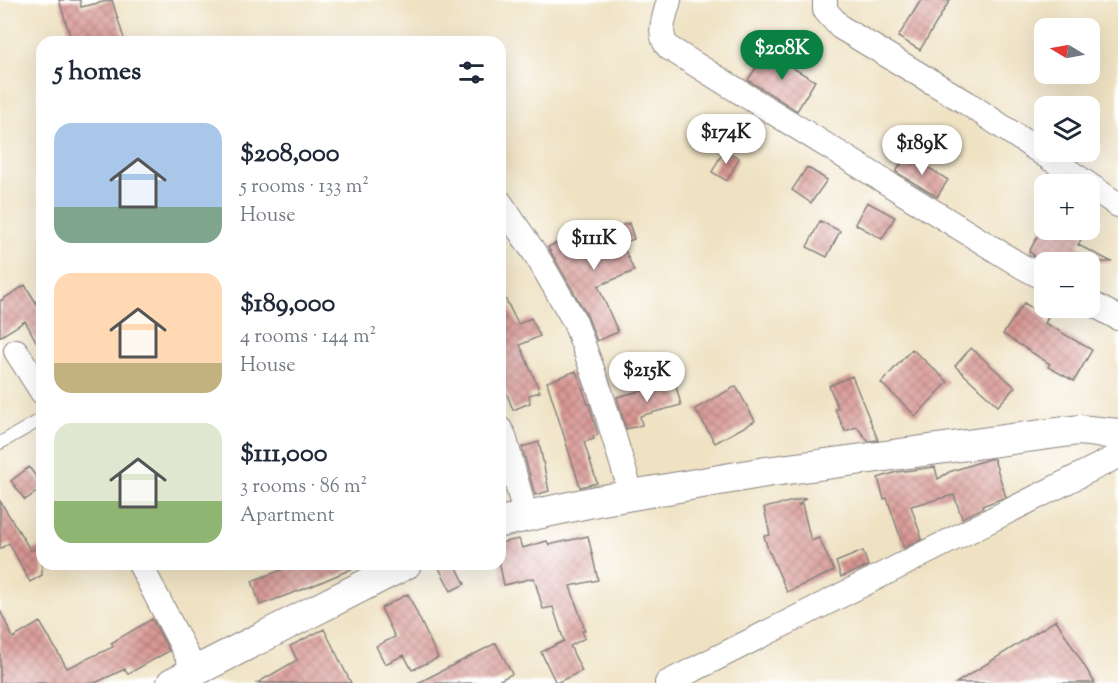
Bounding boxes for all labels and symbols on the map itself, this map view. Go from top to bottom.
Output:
north arrow [1034,18,1100,84]
pin: $208K [740,30,824,81]
pin: $174K [684,114,768,165]
pin: $189K [880,125,964,176]
pin: $111K [552,220,636,271]
pin: $215K [605,352,689,403]

